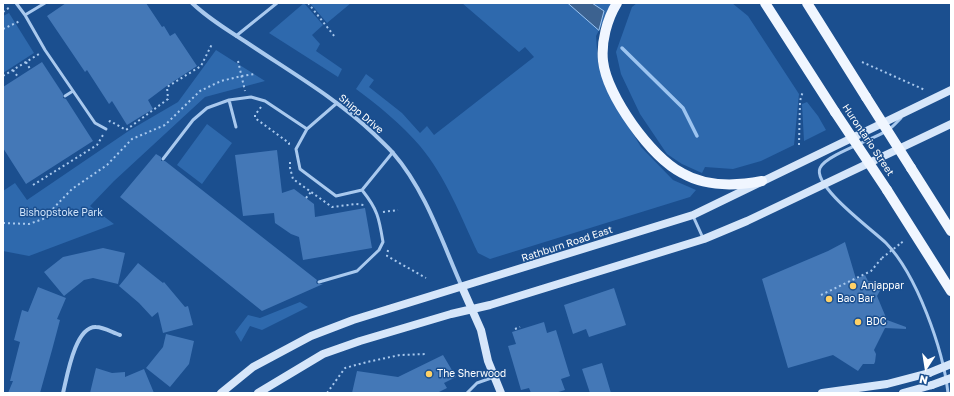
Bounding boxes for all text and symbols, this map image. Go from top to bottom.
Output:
street label: Shipp Drive [336,92,386,136]
street label: Hurontario Street [840,102,896,178]
park label: Bishopstoke Park [19,207,103,219]
street label: Rathburn Road East [520,224,614,264]
place label: Anjappar [861,280,904,292]
marker: Anjappar [848,281,858,291]
place label: Bao Bar [837,293,874,305]
marker: Bao Bar [824,294,834,304]
place label: BDC [866,316,886,328]
marker: BDC [853,317,863,327]
north arrow [906,348,946,388]
place label: The Sherwood [437,368,506,380]
marker: The Sherwood [424,369,434,379]
text: N [918,373,929,387]

